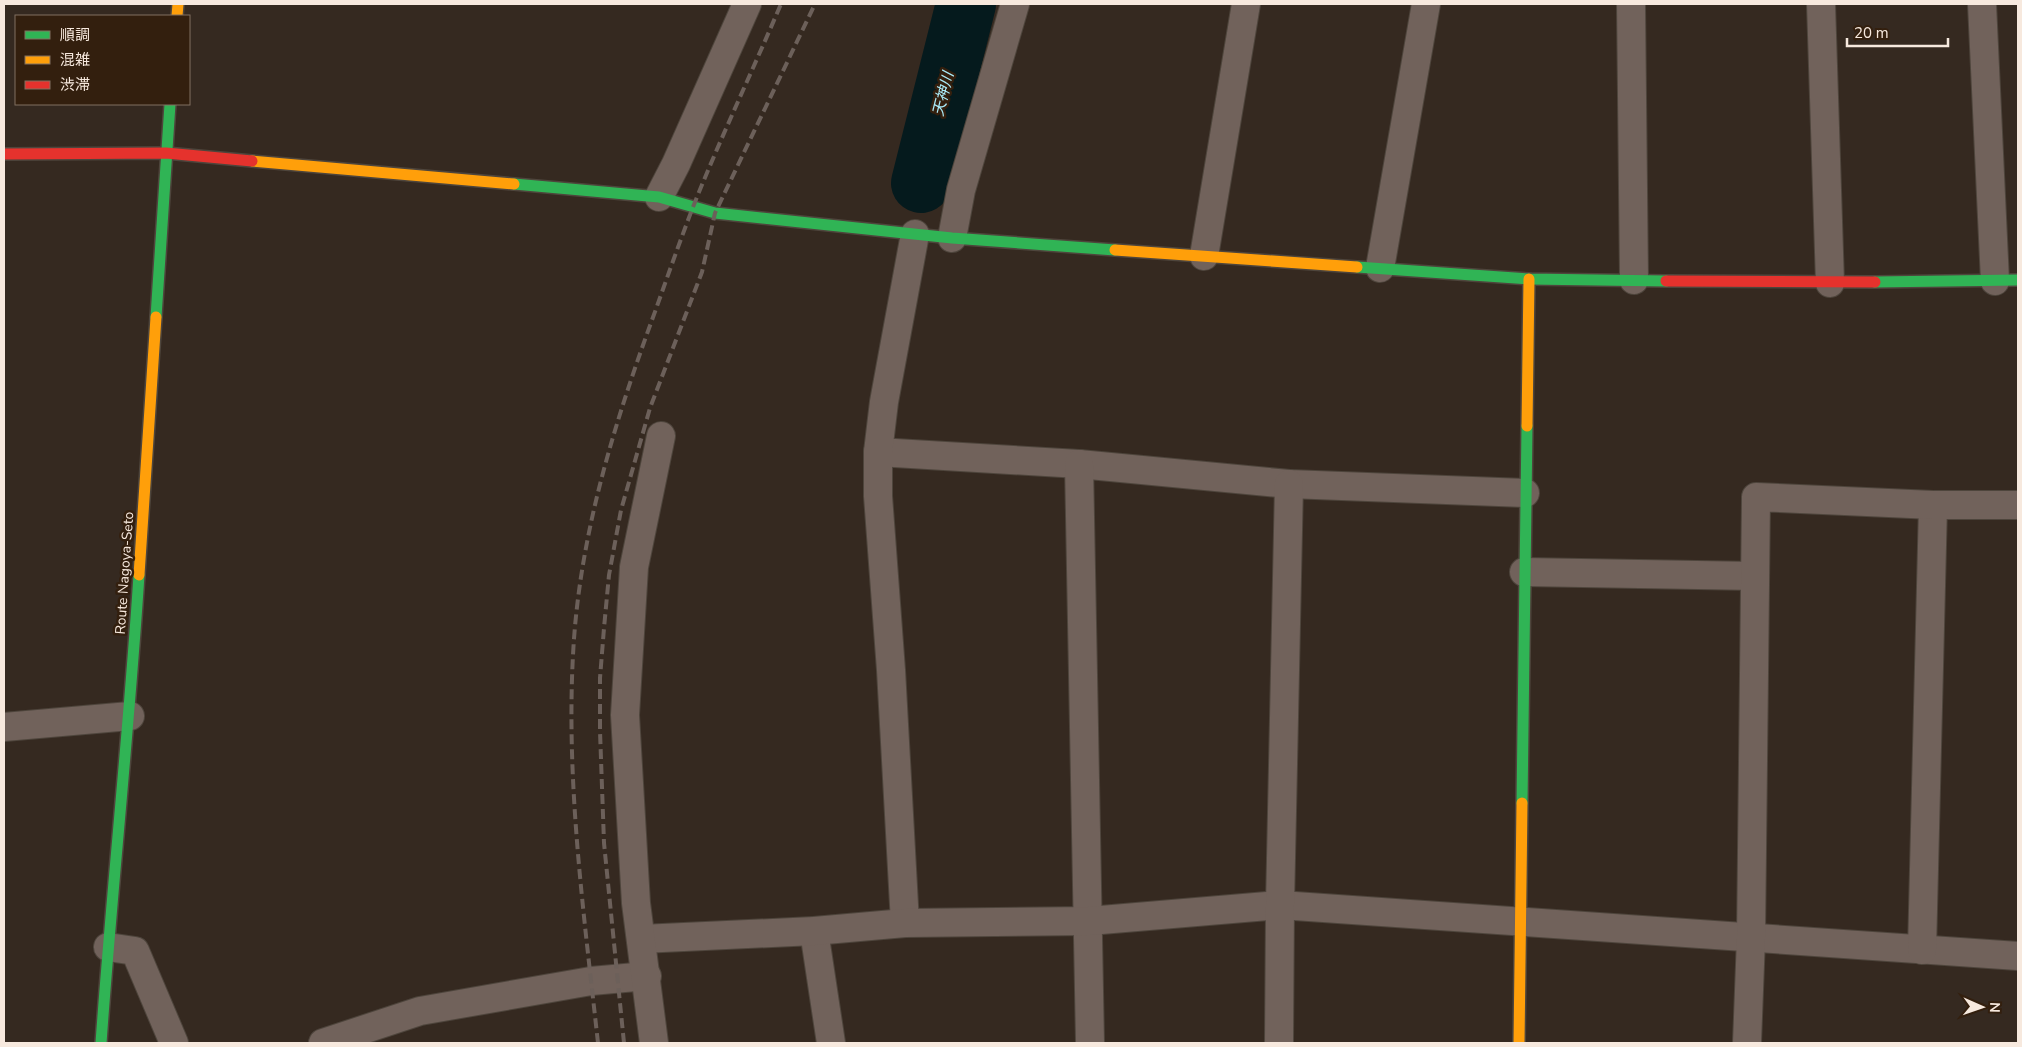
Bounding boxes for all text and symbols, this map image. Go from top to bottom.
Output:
legend [15,15,190,105]
scale bar [1847,15,1948,47]
text: 20 m [1854,23,1889,43]
text: 順調 [60,25,90,45]
text: 混雑 [60,50,90,70]
water label: 天神川 [928,68,959,118]
text: 渋滞 [60,75,90,95]
street label: Route Nagoya-Seto [111,511,138,635]
north arrow [1957,982,2007,1032]
text: N [1985,1002,2004,1013]

